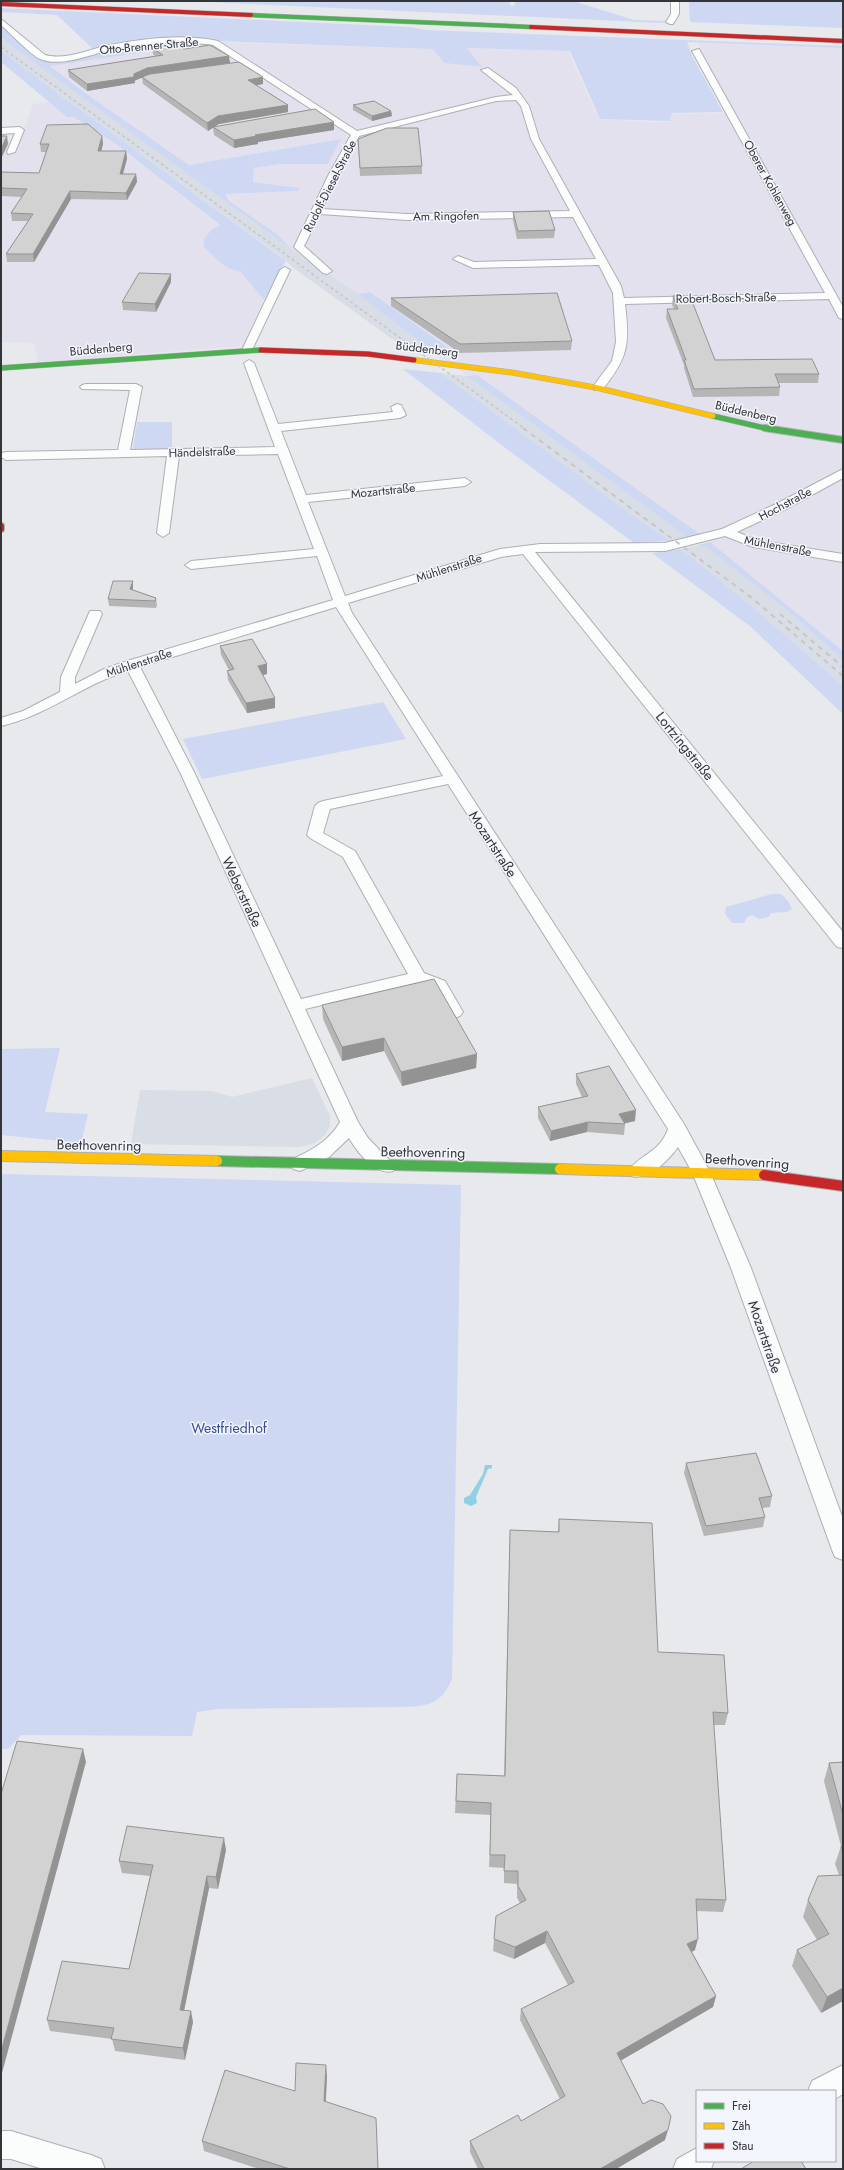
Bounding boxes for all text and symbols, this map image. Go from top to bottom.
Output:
street label: Otto-Brenner-Straße [99,33,199,59]
street label: Rudolf-Diesel-Straße [299,137,361,235]
street label: Oberer Kohlenweg [739,137,801,229]
street label: Am Ringofen [413,206,479,226]
street label: Robert-Bosch-Straße [675,288,777,308]
street label: Büddenberg [395,336,459,362]
street label: Büddenberg [69,337,133,361]
street label: Büddenberg [713,396,779,428]
street label: Händelstraße [168,442,236,462]
street label: Mozartstraße [350,479,416,503]
street label: Hochstraße [755,483,815,525]
street label: Mühlenstraße [743,531,813,561]
street label: Mühlenstraße [414,549,484,587]
street label: Mühlenstraße [104,644,174,682]
street label: Lortzingstraße [651,707,719,785]
street label: Mozartstraße [464,807,522,881]
street label: Weberstraße [217,854,267,930]
street label: Beethovenring [56,1134,142,1156]
street label: Beethovenring [380,1141,466,1163]
street label: Beethovenring [704,1148,790,1174]
street label: Mozartstraße [743,1298,787,1376]
park label: Westfriedhof [191,1418,268,1438]
legend [696,2090,836,2162]
text: Frei [732,2097,751,2115]
text: Zäh [732,2117,751,2135]
text: Stau [732,2137,754,2155]

